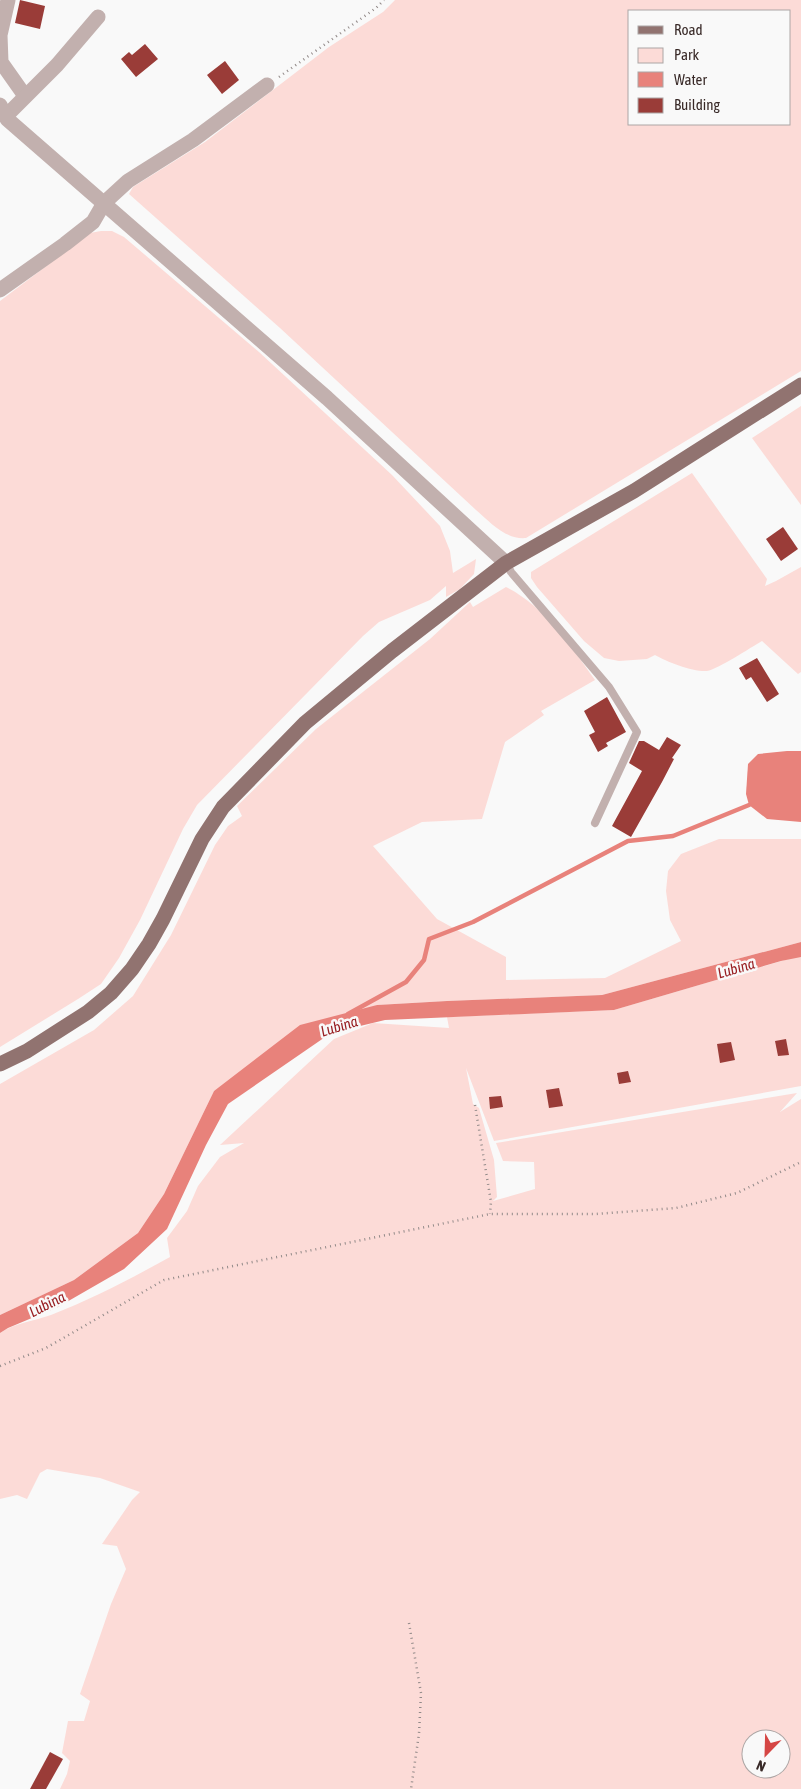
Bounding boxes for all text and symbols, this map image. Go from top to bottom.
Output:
legend [628,10,791,125]
text: Road [674,21,703,38]
text: Park [674,46,699,63]
text: Water [674,71,707,88]
text: Building [674,96,720,113]
water label: Lubina [715,955,757,981]
water label: Lubina [318,1012,360,1040]
water label: Lubina [26,1288,68,1320]
north arrow [741,1729,791,1779]
text: N [754,1757,768,1775]

